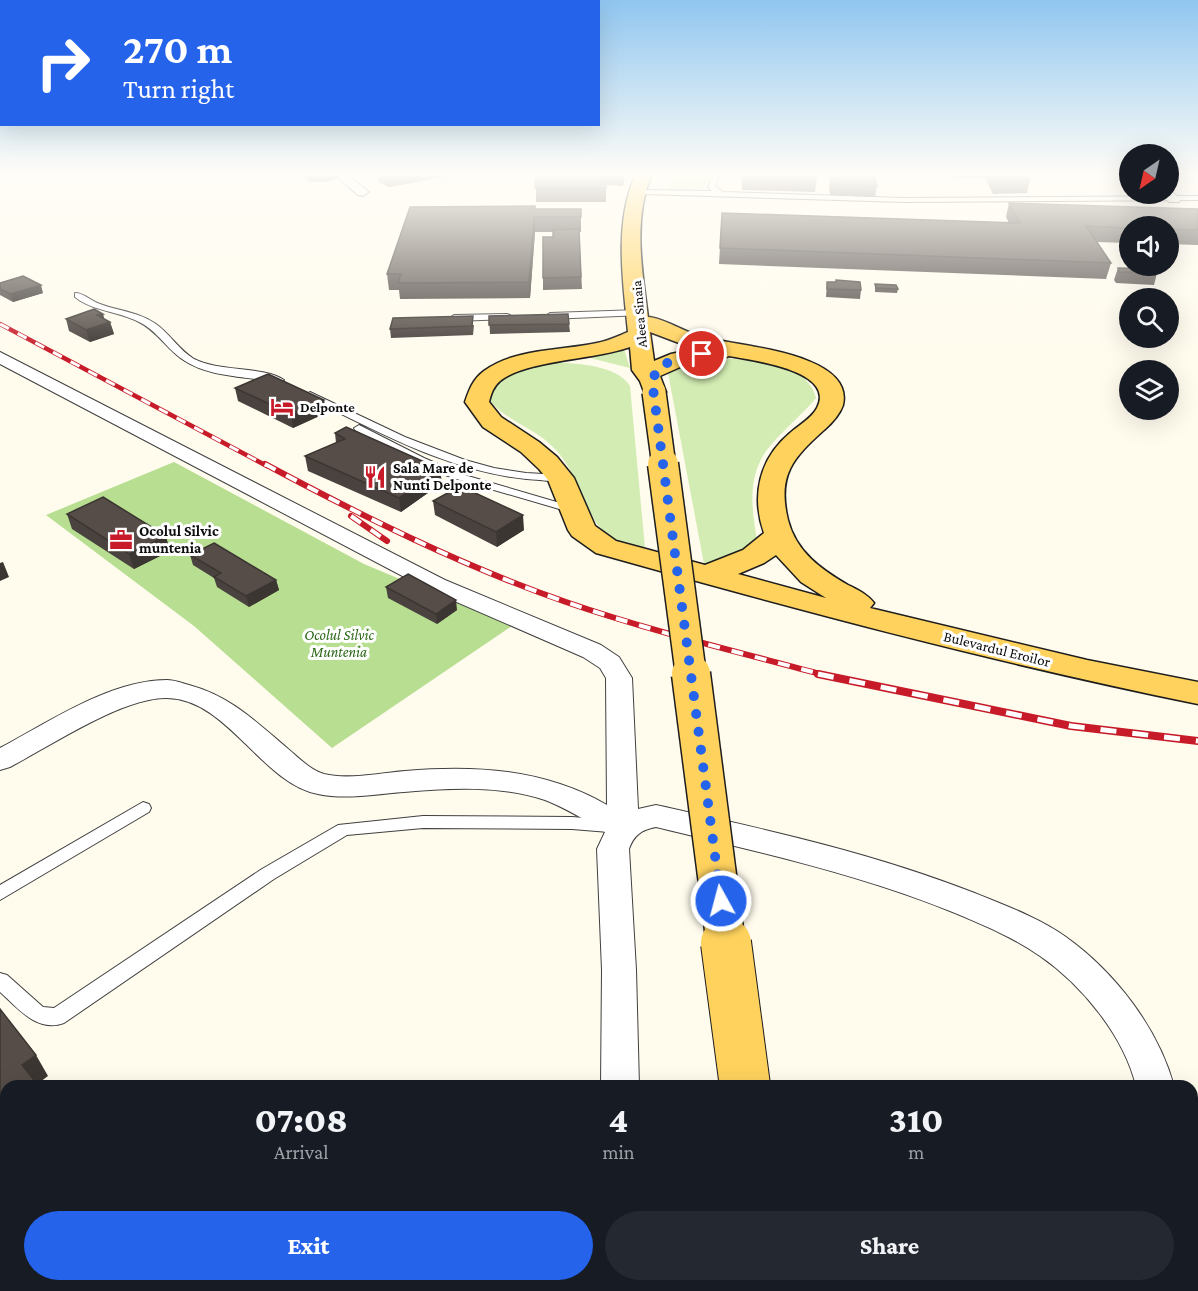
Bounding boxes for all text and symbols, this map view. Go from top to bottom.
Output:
icon: right [24,24,102,102]
text: 270 m [123,25,232,72]
text: Turn right [123,74,234,104]
north arrow [1119,144,1179,204]
map controls [1119,144,1179,420]
button: sound [1119,216,1179,276]
street label: Aleea Sinaia [628,279,650,348]
button: search [1119,288,1179,348]
pin [676,328,727,379]
icon: arrive [685,337,718,370]
button: layers [1119,360,1179,420]
hotel icon: Delponte [269,394,295,420]
place label: Delponte [300,399,355,415]
place label: Sala Mare de Nunti Delponte [393,460,492,493]
restaurant icon: Sala Mare de Nunti Delponte [362,464,388,490]
place label: Ocolul Silvic muntenia [139,523,219,556]
office icon: Ocolul Silvic muntenia [108,527,134,553]
park label: Ocolul Silvic Muntenia [304,627,375,660]
street label: Bulevardul Eroilor [942,628,1053,670]
position arrow [689,869,753,933]
text: 07:08 [255,1100,348,1140]
text: 4 [609,1100,628,1140]
text: 310 [889,1100,943,1140]
text: Arrival [274,1141,328,1163]
text: min [602,1141,635,1163]
text: m [908,1141,924,1163]
button: Exit [24,1211,593,1280]
button: Share [605,1211,1174,1280]

